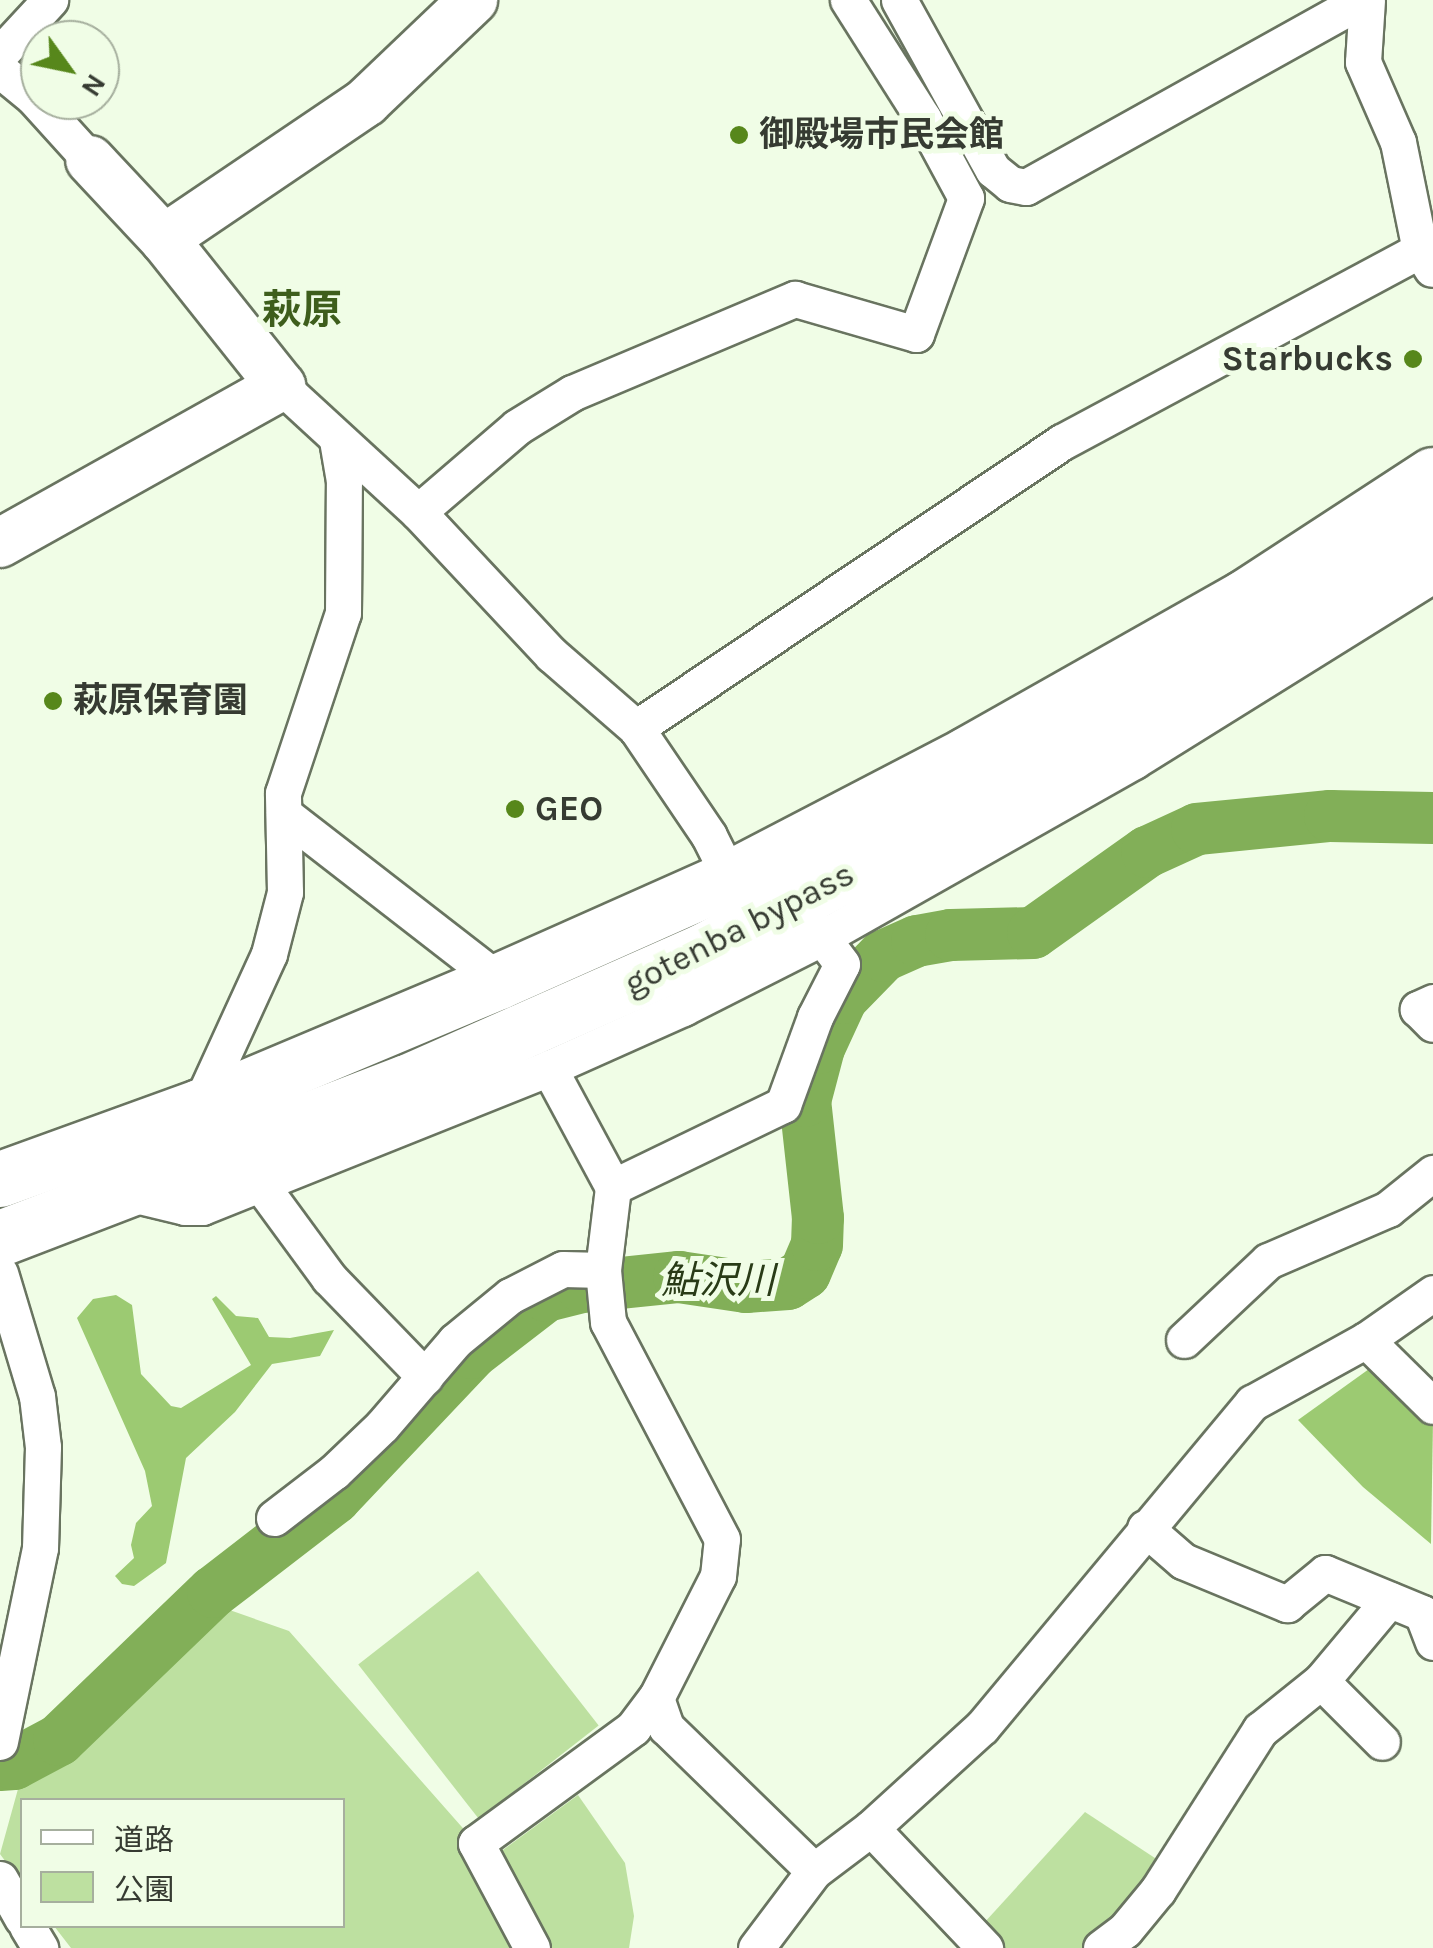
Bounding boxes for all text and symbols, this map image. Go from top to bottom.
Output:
north arrow [20,20,120,120]
text: N [75,68,113,103]
place label: 御殿場市民会館 [759,114,1004,156]
marker: 御殿場市民会館 [728,124,750,146]
district label: 萩原 [262,286,342,334]
place label: Starbucks [1222,338,1393,380]
marker: Starbucks [1402,348,1424,370]
place label: 萩原保育園 [73,680,248,722]
marker: 萩原保育園 [42,690,64,712]
place label: GEO [535,788,603,830]
marker: GEO [504,798,526,820]
street label: gotenba bypass [617,853,861,1005]
water label: 鮎沢川 [661,1258,775,1304]
legend [20,1798,345,1928]
text: 道路 [114,1822,174,1858]
text: 公園 [114,1872,174,1908]

